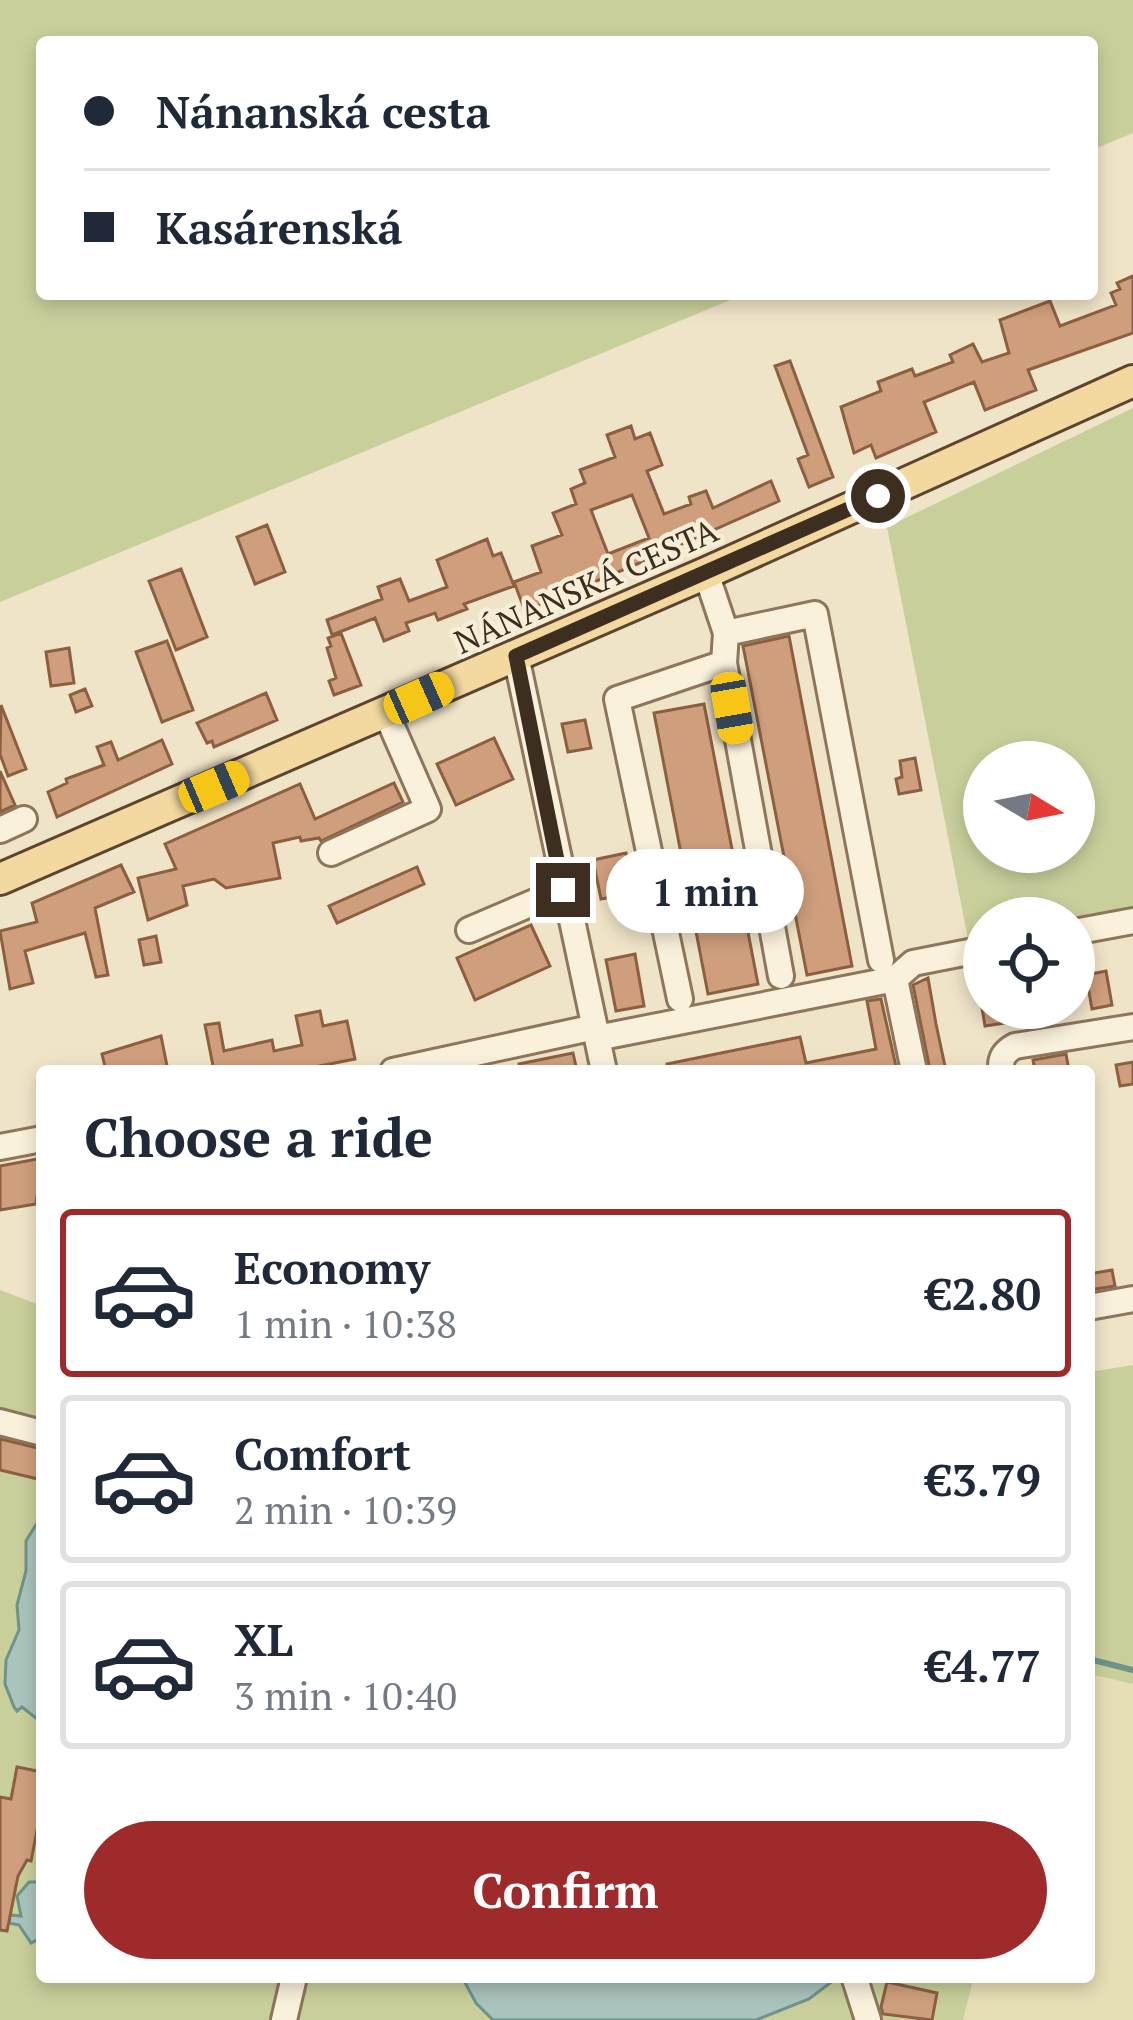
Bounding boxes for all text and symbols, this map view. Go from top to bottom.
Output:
text: Nánanská cesta [156,81,491,141]
text: Kasárenská [156,197,403,257]
route start [851,469,905,523]
street label: NÁNANSKÁ CESTA [447,508,725,663]
car [379,667,459,729]
car [708,669,756,747]
north arrow [963,741,1095,873]
map controls [963,741,1095,1029]
car [174,756,254,818]
callout: 1 min [605,848,803,932]
route end [536,863,590,917]
text: 1 min [652,865,758,917]
button: locate [963,897,1095,1029]
text: Choose a ride [84,1101,433,1172]
text: Economy [234,1237,430,1297]
icon: car [90,1239,198,1347]
text: €2.80 [926,1263,1041,1323]
text: 1 min · 10:38 [234,1297,457,1349]
text: Comfort [234,1423,411,1483]
icon: car [90,1425,198,1533]
text: €3.79 [926,1449,1041,1509]
text: 2 min · 10:39 [234,1483,457,1535]
text: XL [234,1609,293,1669]
icon: car [90,1611,198,1719]
text: €4.77 [926,1635,1041,1695]
text: 3 min · 10:40 [234,1669,457,1721]
button: Confirm [84,1821,1047,1959]

